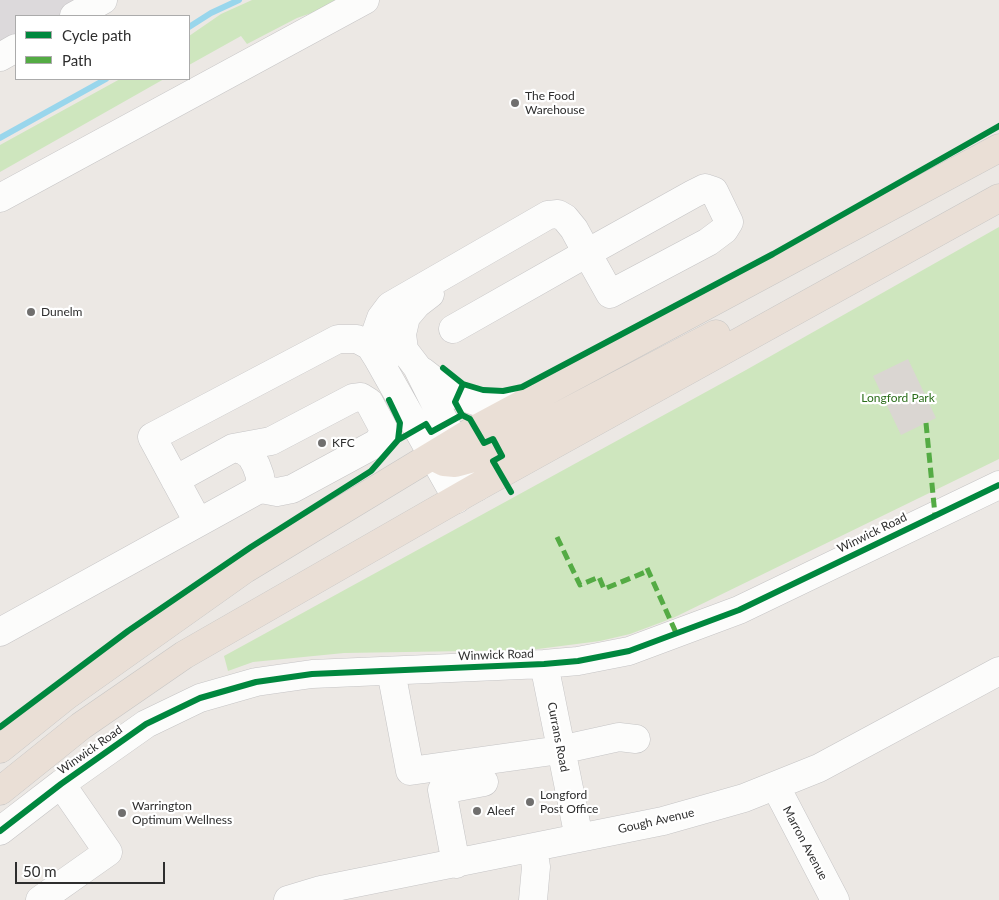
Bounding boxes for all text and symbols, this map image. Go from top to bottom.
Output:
legend [15,15,190,80]
text: Cycle path [62,26,131,44]
text: Path [62,51,92,69]
place label: The Food Warehouse [525,89,585,117]
marker: The Food Warehouse [509,97,521,109]
place label: Dunelm [41,305,82,319]
marker: Dunelm [25,306,37,318]
park label: Longford Park [861,391,935,405]
place label: KFC [332,436,355,450]
marker: KFC [316,437,328,449]
street label: Winwick Road [835,510,909,556]
street label: Winwick Road [458,646,534,664]
street label: Currans Road [544,701,572,773]
street label: Winwick Road [55,722,125,778]
place label: Longford Post Office [540,788,598,816]
marker: Longford Post Office [524,796,536,808]
place label: Warrington Optimum Wellness [132,799,232,827]
place label: Aleef [487,804,515,818]
street label: Marron Avenue [779,804,831,882]
marker: Aleef [471,805,483,817]
street label: Gough Avenue [616,805,696,837]
marker: Warrington Optimum Wellness [116,807,128,819]
scale bar [18,852,168,884]
text: 50 m [23,862,57,880]

